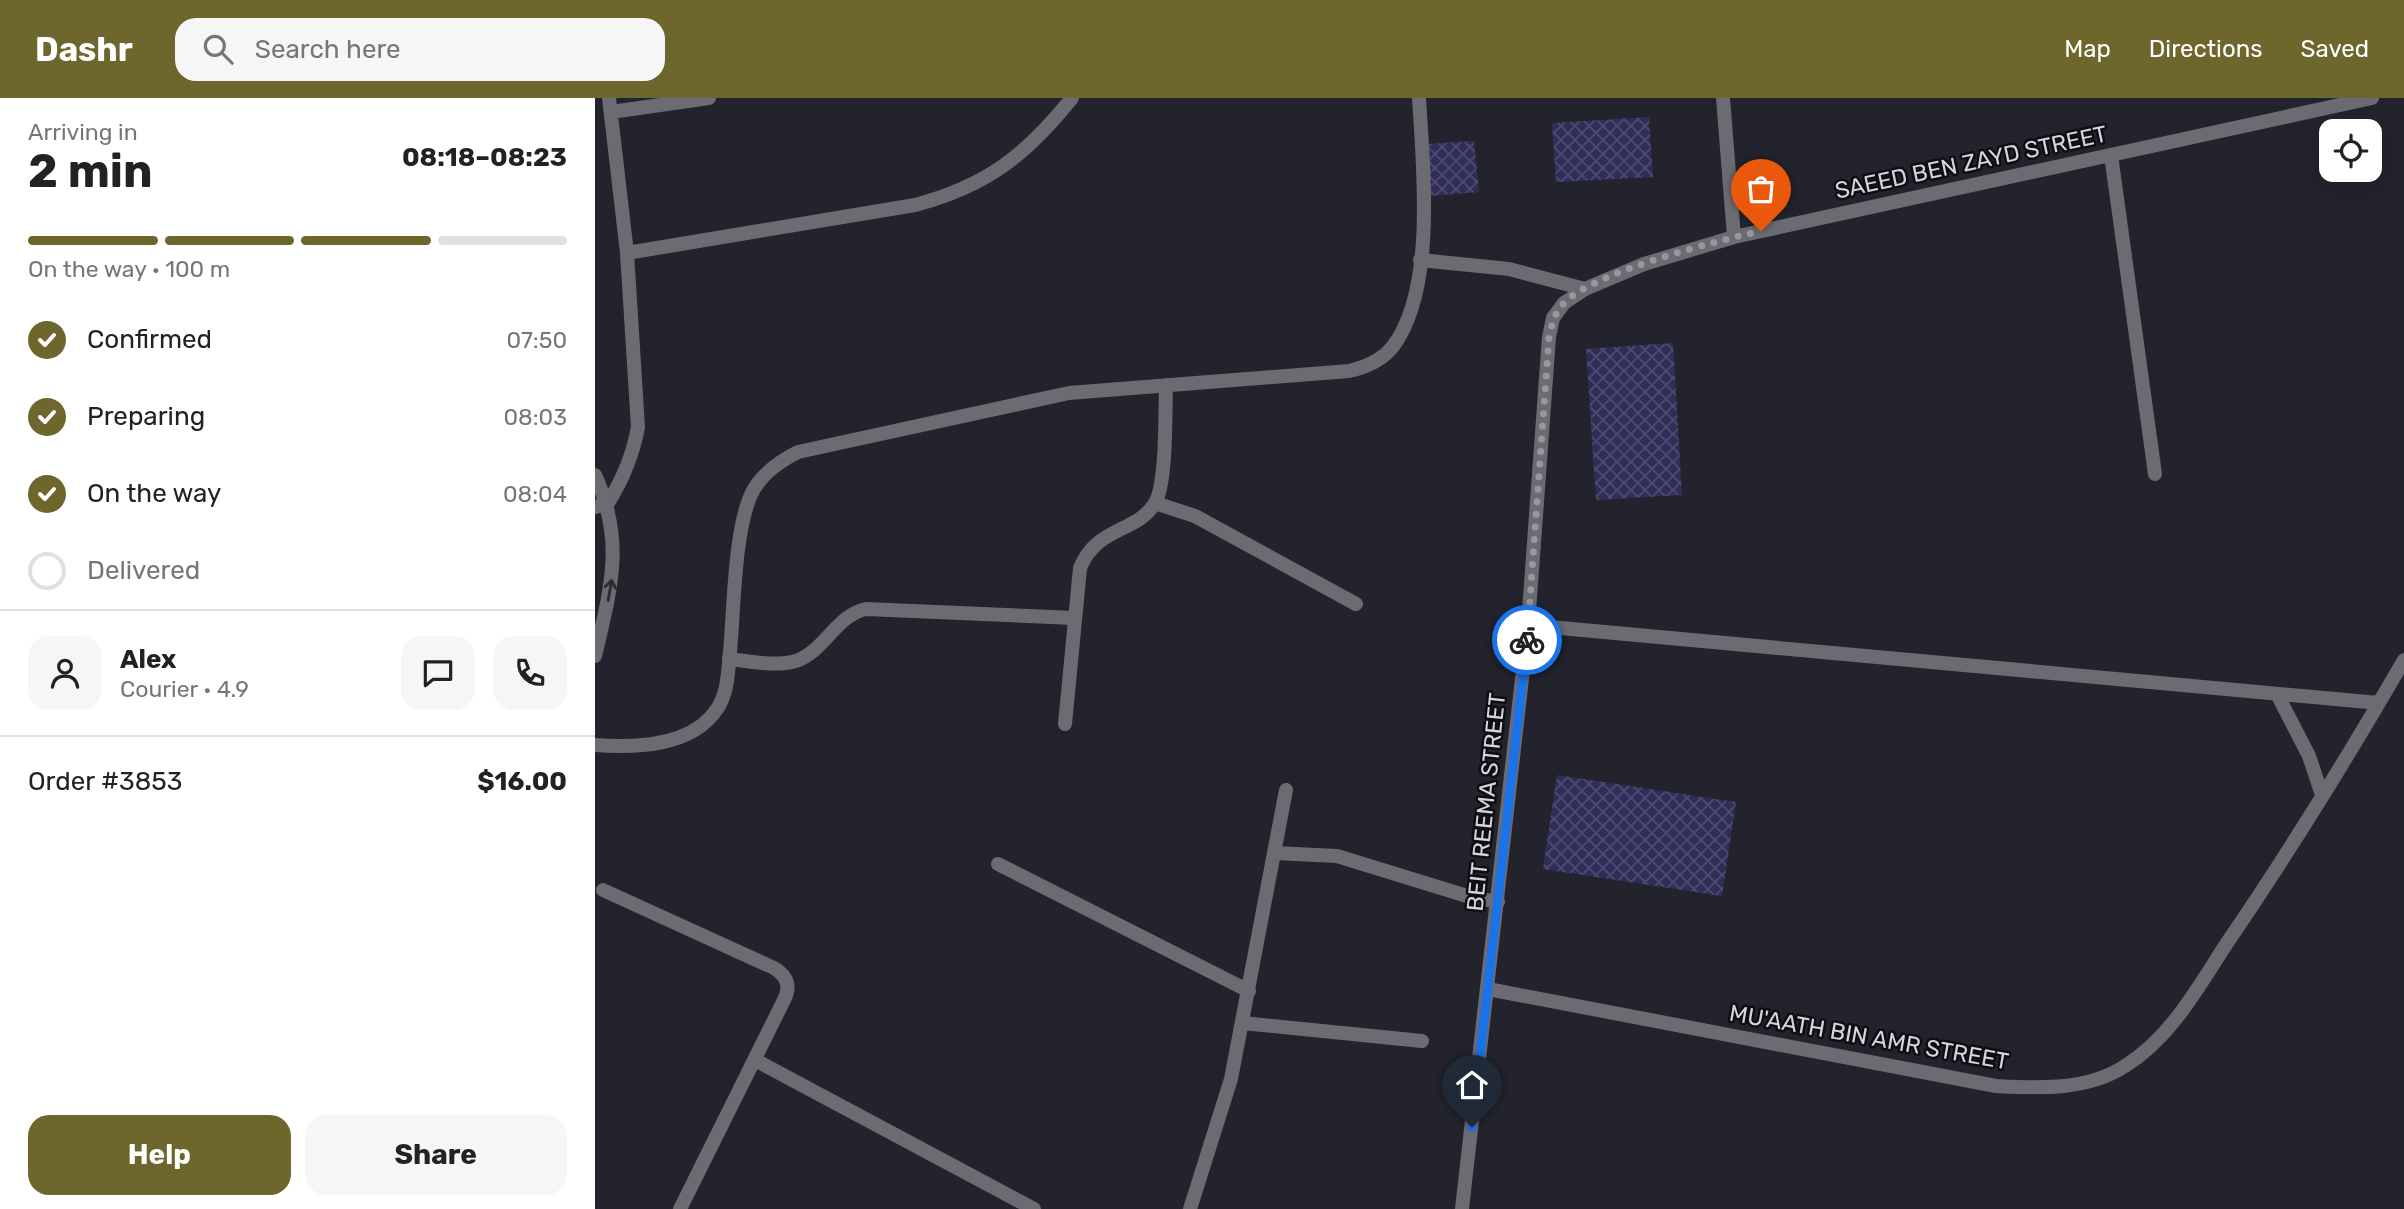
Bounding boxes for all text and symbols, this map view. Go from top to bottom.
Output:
search box [175,18,665,81]
text: Dashr [35,30,133,69]
icon: search [199,30,237,68]
text: Search here [255,34,401,65]
text: Map [2064,35,2111,63]
text: Directions [2149,35,2262,63]
text: Saved [2300,35,2369,63]
text: Arriving in [28,118,138,146]
street label: SAEED BEN ZAYD STREET [1832,119,2110,205]
map controls [2319,119,2382,182]
button: locate [2319,119,2382,182]
text: 08:18–08:23 [402,142,567,173]
text: 2 min [28,144,153,199]
pin [1731,159,1791,231]
icon: bag [1742,170,1780,208]
text: On the way · 100 m [28,255,230,283]
icon: check [28,321,66,359]
text: Confirmed [87,324,212,355]
text: 07:50 [506,326,567,354]
icon: check [28,398,66,436]
text: Preparing [87,401,205,432]
text: 08:03 [503,403,567,431]
icon: check [28,475,66,513]
text: On the way [87,478,221,509]
text: 08:04 [503,480,567,508]
text: Delivered [87,555,200,586]
one-way arrow [604,579,617,602]
courier [1492,605,1562,675]
icon: bike [1508,621,1546,659]
button: person [28,636,102,710]
button: chat [401,636,475,710]
button: phone [493,636,567,710]
text: Alex [120,644,176,675]
text: Courier · 4.9 [120,675,249,703]
street label: BEIT REEMA STREET [1461,691,1511,913]
text: Order #3853 [28,766,182,797]
text: $16.00 [477,766,567,797]
street label: MU'AATH BIN AMR STREET [1727,999,2011,1075]
pin [1442,1055,1502,1127]
icon: home [1453,1066,1491,1104]
button: Help [28,1115,291,1195]
button: Share [305,1115,567,1195]

